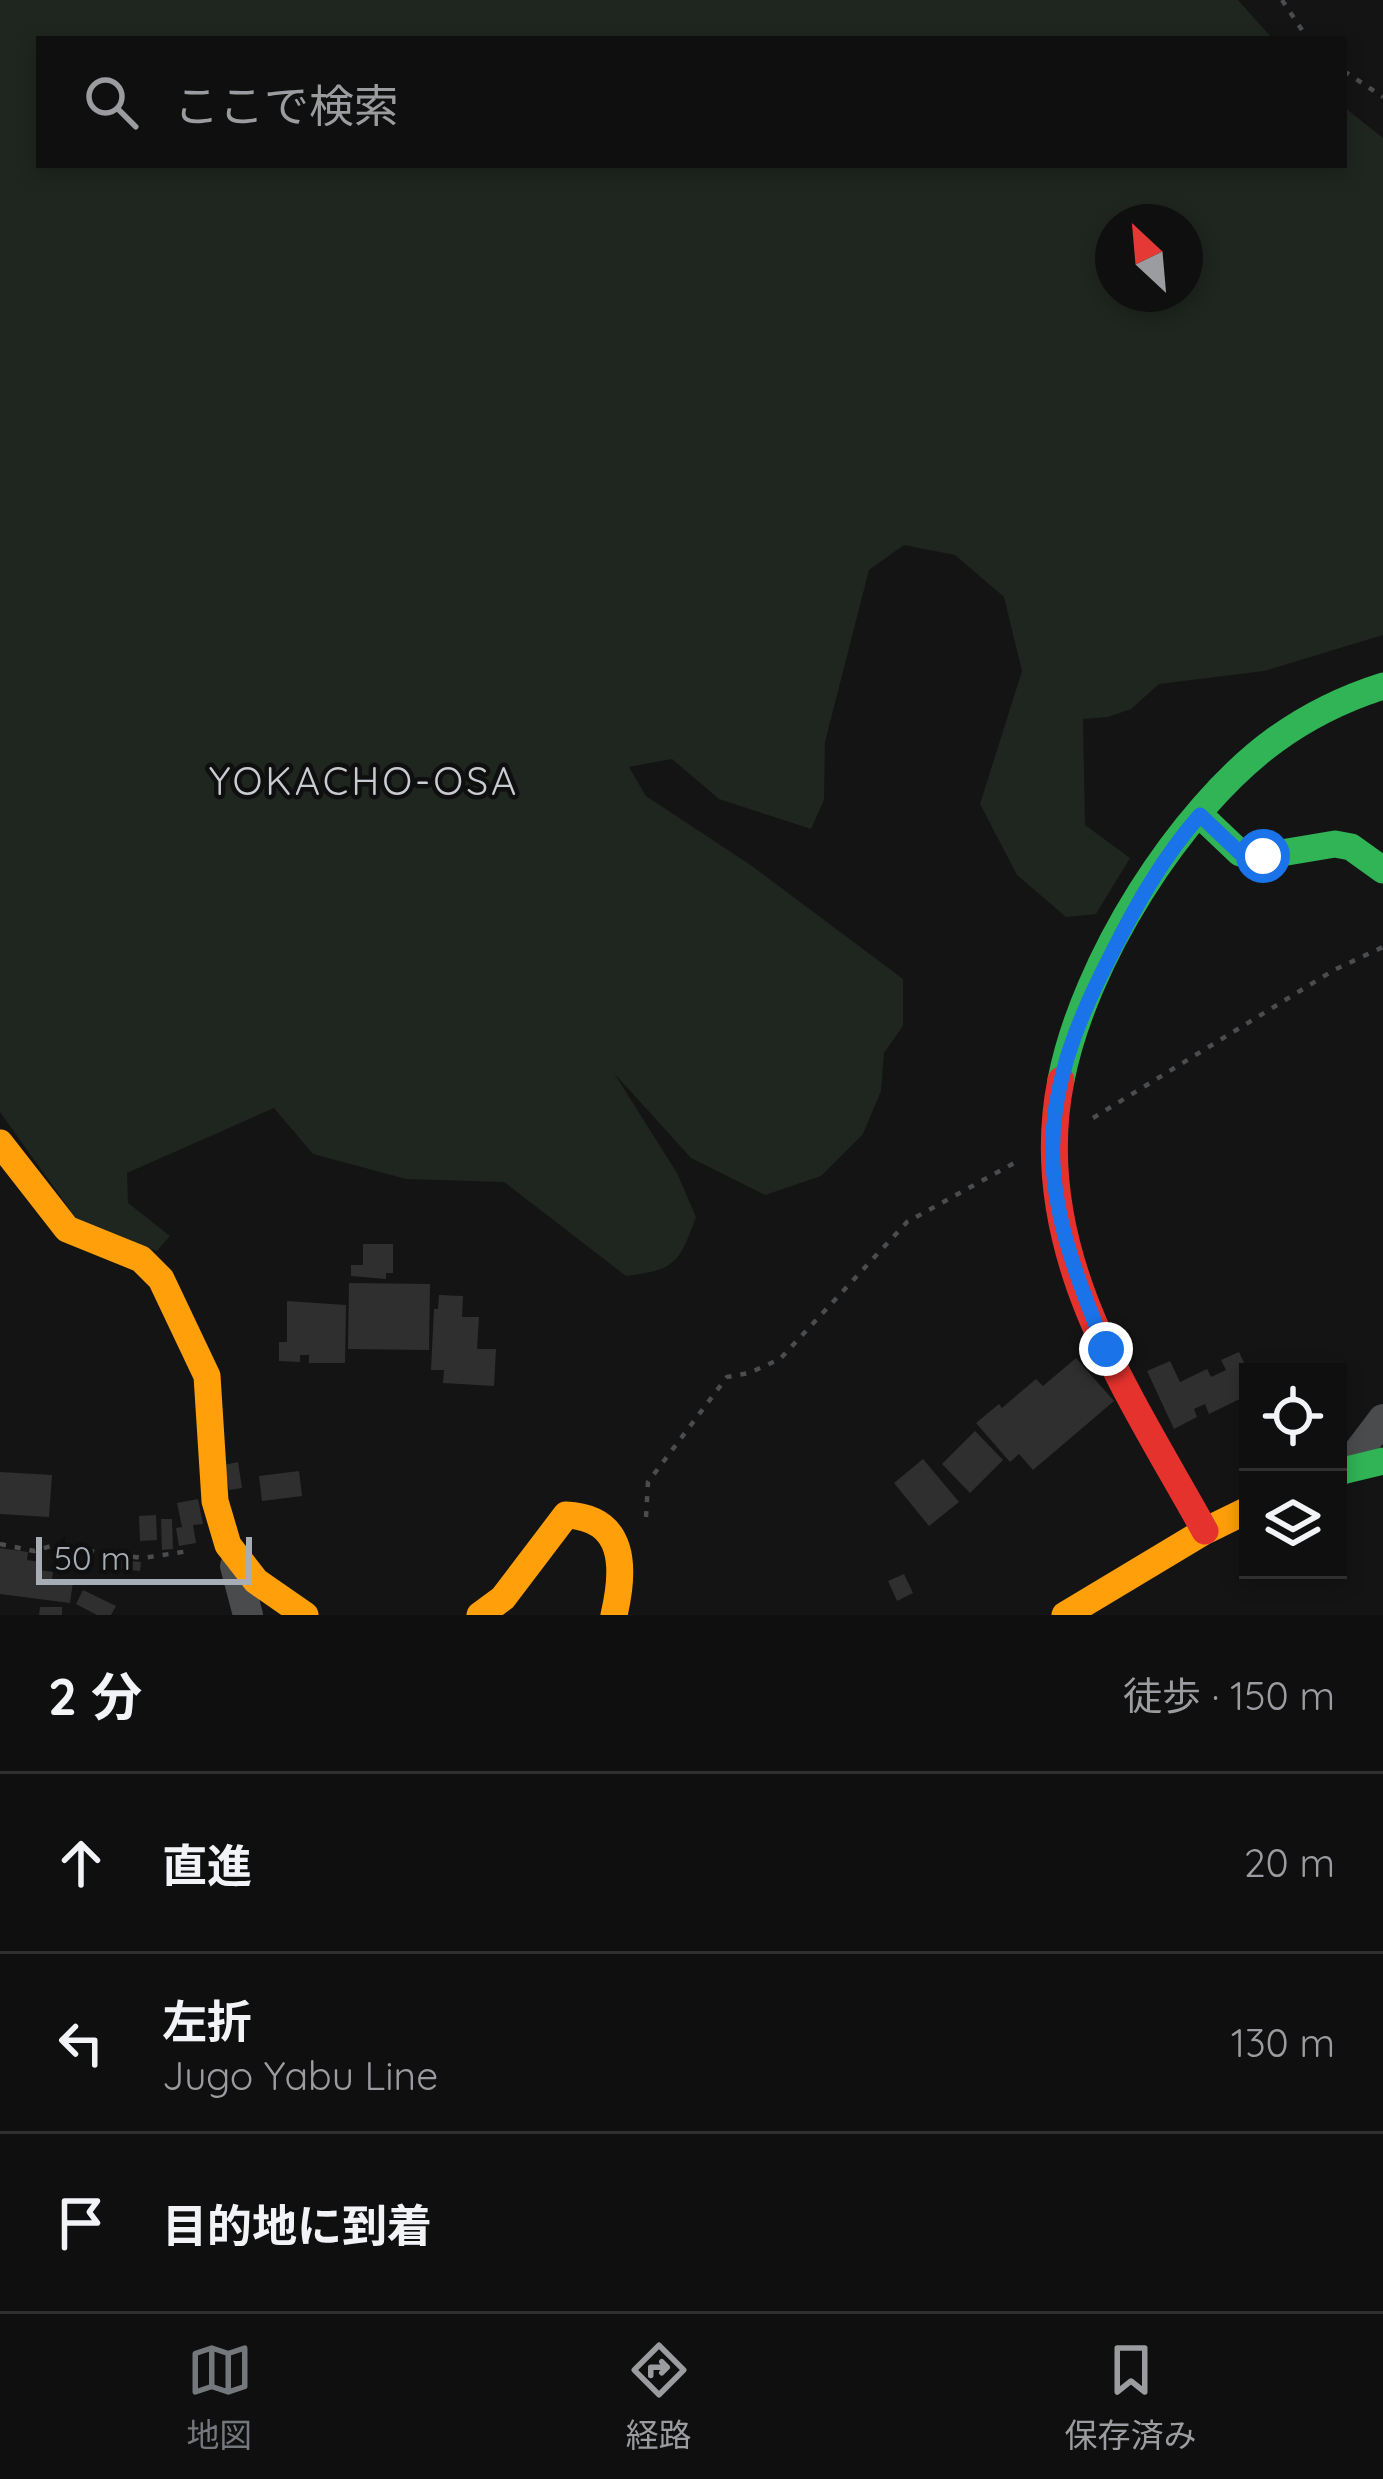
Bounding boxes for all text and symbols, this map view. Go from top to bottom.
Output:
search box [36,36,1347,168]
icon: search [78,69,144,135]
text: ここで検索 [174,77,399,133]
north arrow [1095,204,1203,312]
district label: YOKACHO-OSA [209,756,519,805]
route start [1236,829,1290,883]
route end [1079,1322,1133,1376]
map controls [1239,1363,1347,1579]
button: locate [1239,1363,1347,1471]
button: layers [1239,1471,1347,1579]
scale bar [36,1531,252,1584]
text: 50 m [54,1537,131,1578]
text: 2 分 [48,1664,142,1728]
text: 徒歩 · 150 m [1123,1671,1335,1720]
icon: ahead [48,1830,114,1896]
text: 直進 [162,1837,252,1893]
text: 20 m [1244,1838,1335,1887]
text: 左折 [162,1993,252,2049]
icon: left [48,2010,114,2076]
text: 130 m [1231,2018,1335,2067]
text: Jugo Yabu Line [162,2051,438,2100]
icon: arrive [48,2190,114,2256]
text: 目的地に到着 [162,2197,432,2253]
tab: 地図 [187,2337,253,2457]
tab: 経路 [626,2337,692,2457]
tab: 保存済み [1065,2337,1197,2457]

